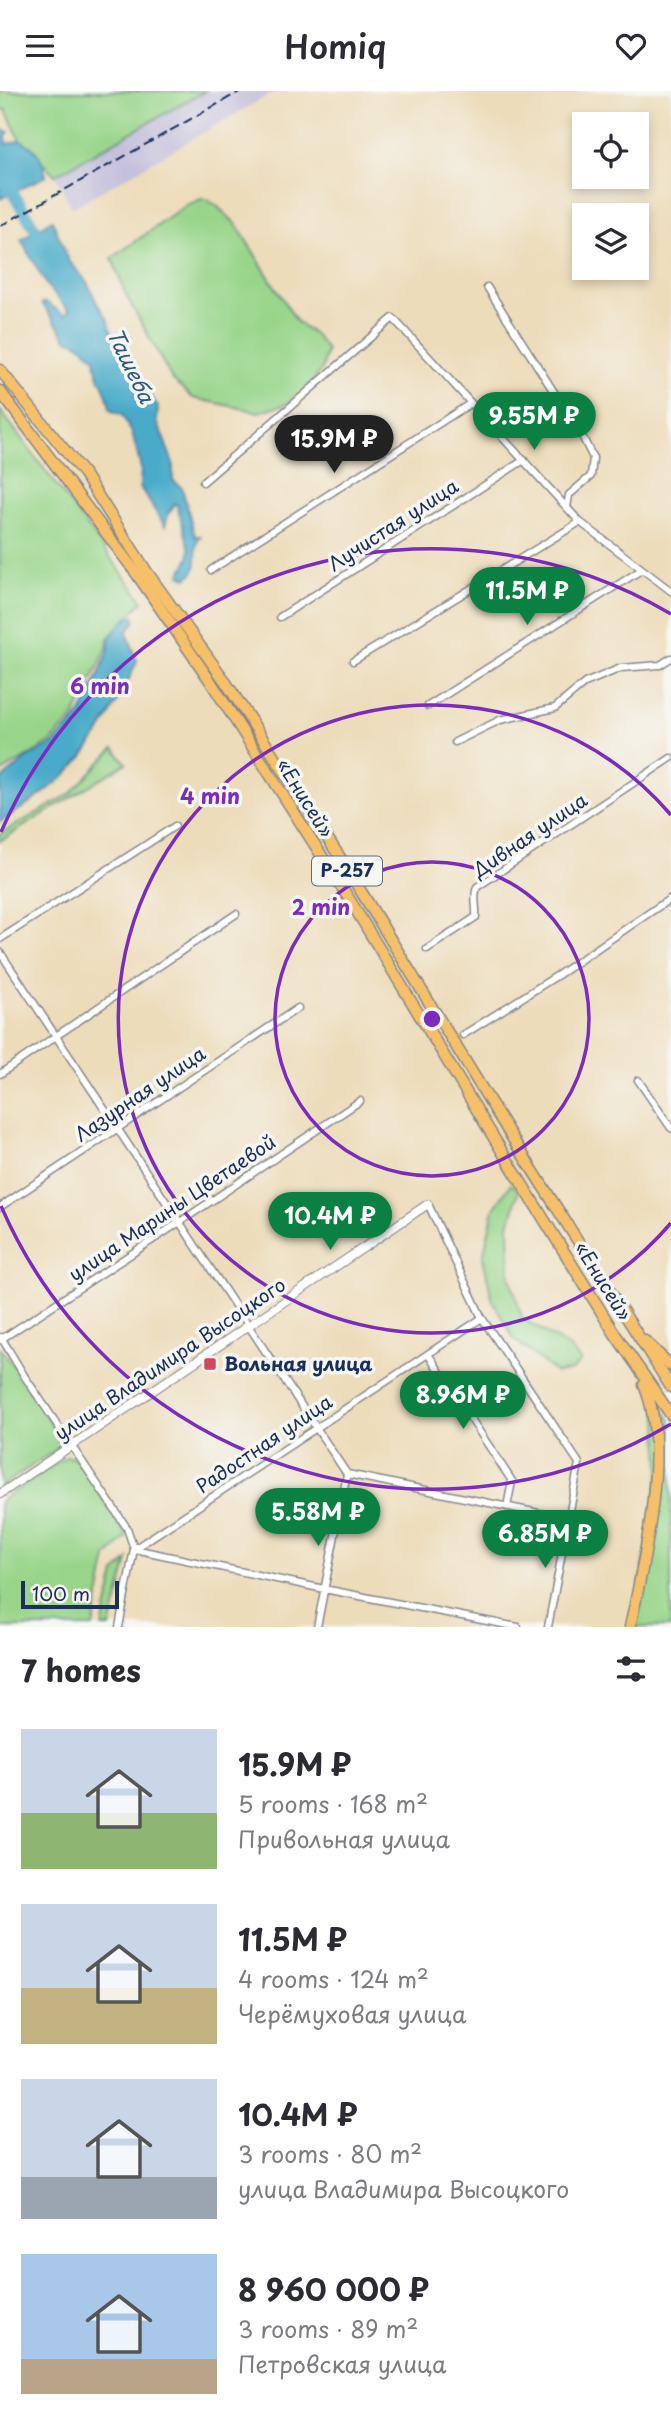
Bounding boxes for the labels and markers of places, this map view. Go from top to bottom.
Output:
pin: 9.55M ₽ [469,393,599,452]
pin: 15.9M ₽ [269,415,399,475]
pin: 11.5M ₽ [462,567,592,627]
centre of rings [420,1007,444,1031]
pin: 10.4M ₽ [265,1193,395,1252]
place label: Вольная улица [224,1349,372,1377]
marker: Вольная улица [202,1356,218,1372]
pin: 8.96M ₽ [398,1371,528,1431]
pin: 5.58M ₽ [253,1489,383,1548]
pin: 6.85M ₽ [480,1511,610,1570]

